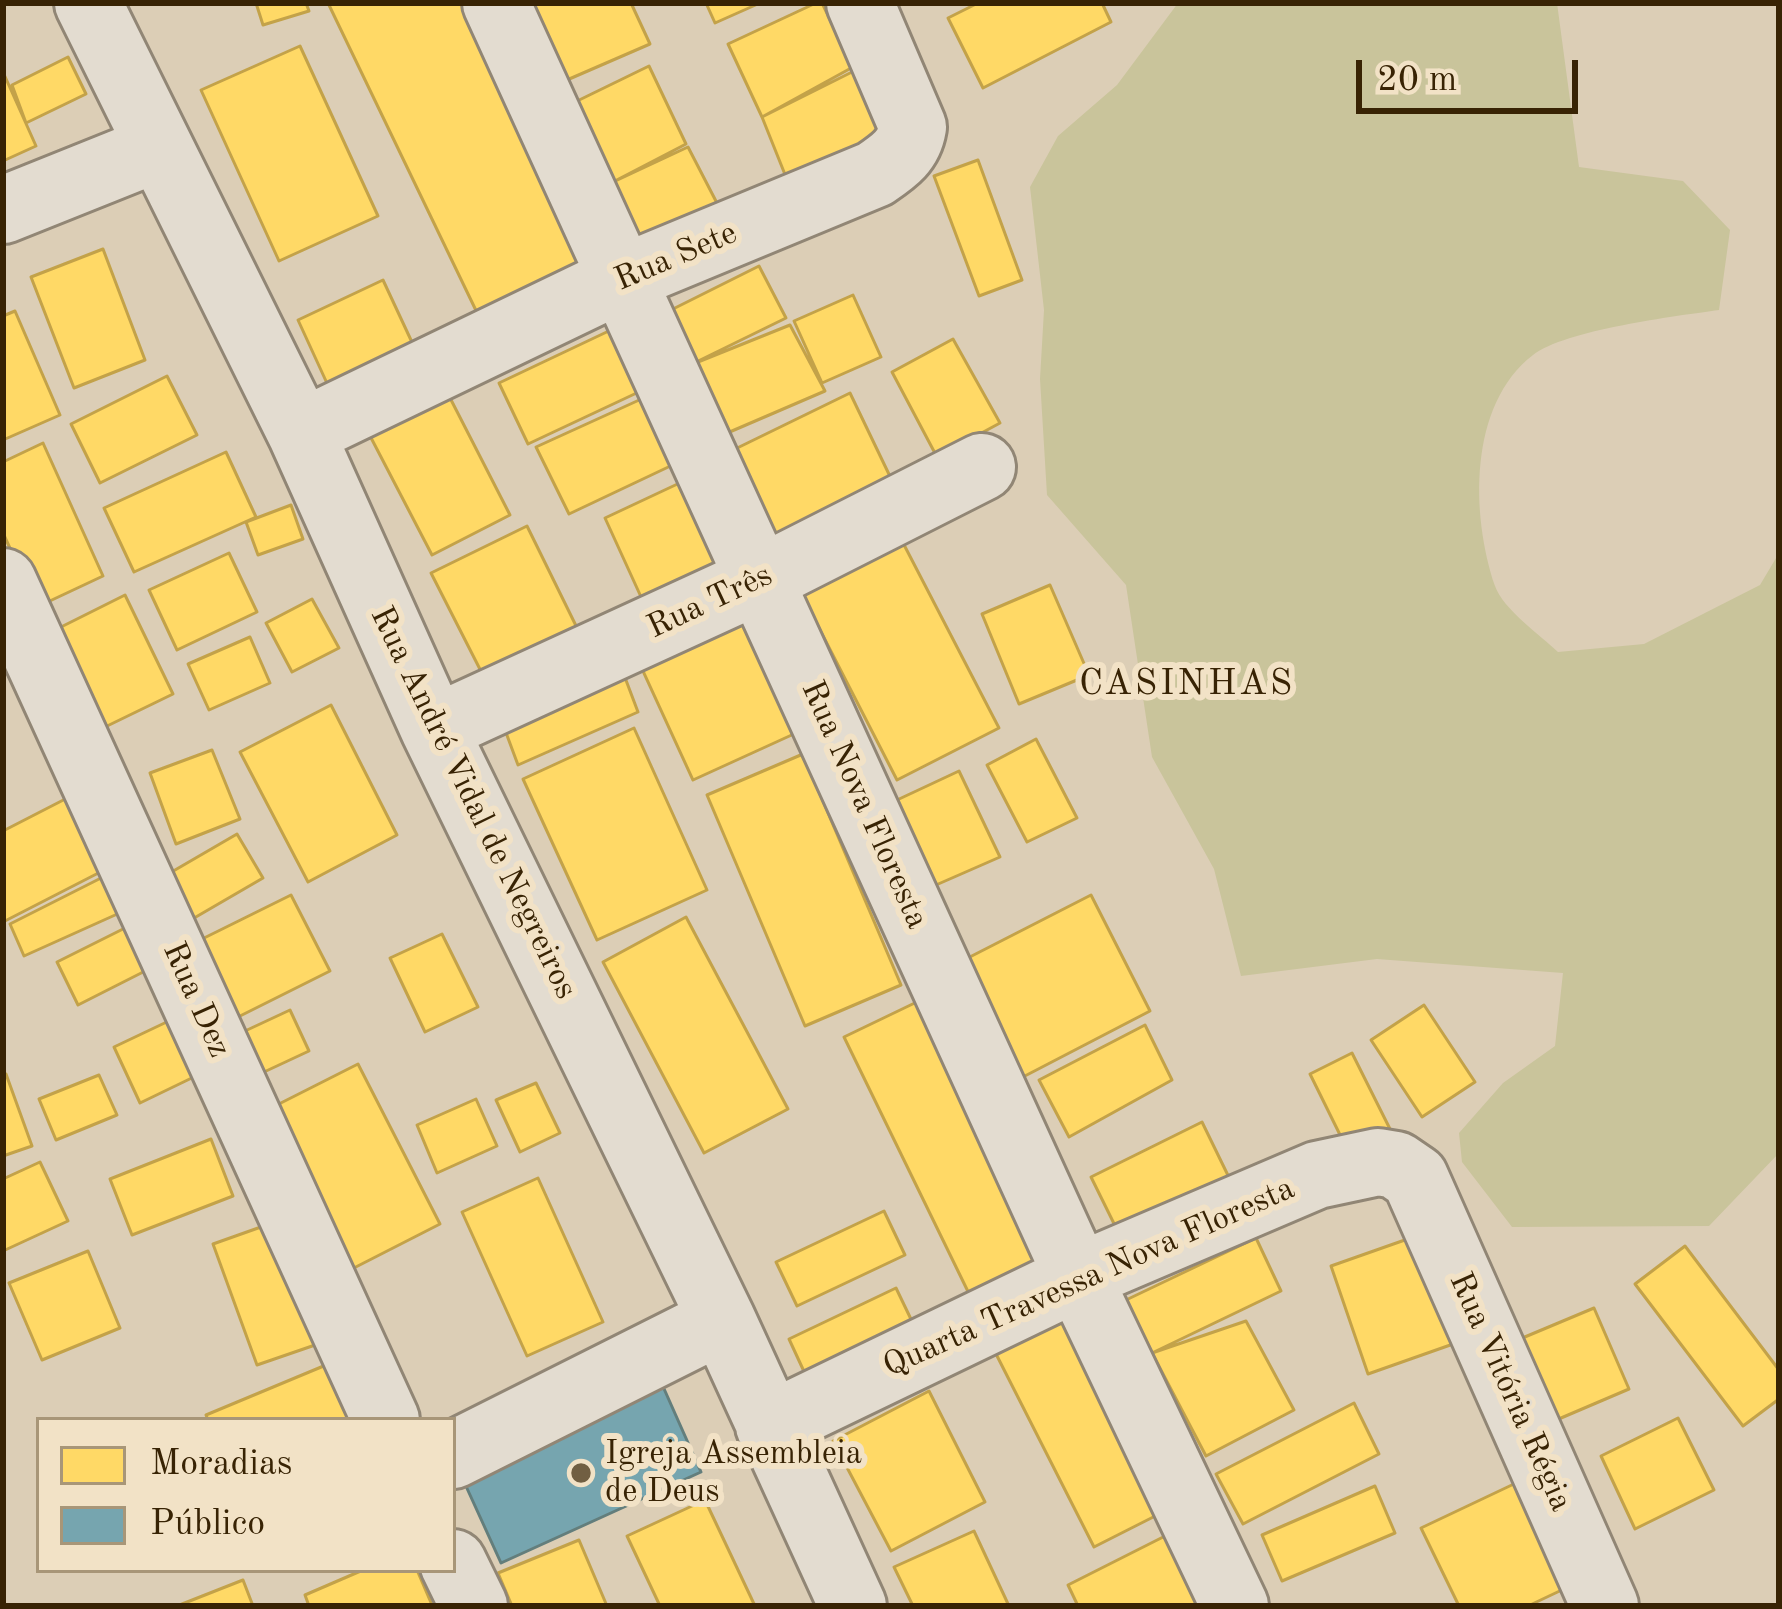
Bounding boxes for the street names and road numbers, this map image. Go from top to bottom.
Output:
street label: Rua Sete [609,214,743,300]
street label: Rua Três [641,556,779,648]
street label: Rua André Vidal de Negreiros [361,600,585,1006]
street label: Rua Nova Floresta [791,675,937,935]
street label: Rua Dez [153,936,239,1064]
street label: Quarta Travessa Nova Floresta [877,1169,1301,1387]
street label: Rua Vitória Régia [1440,1266,1580,1518]

